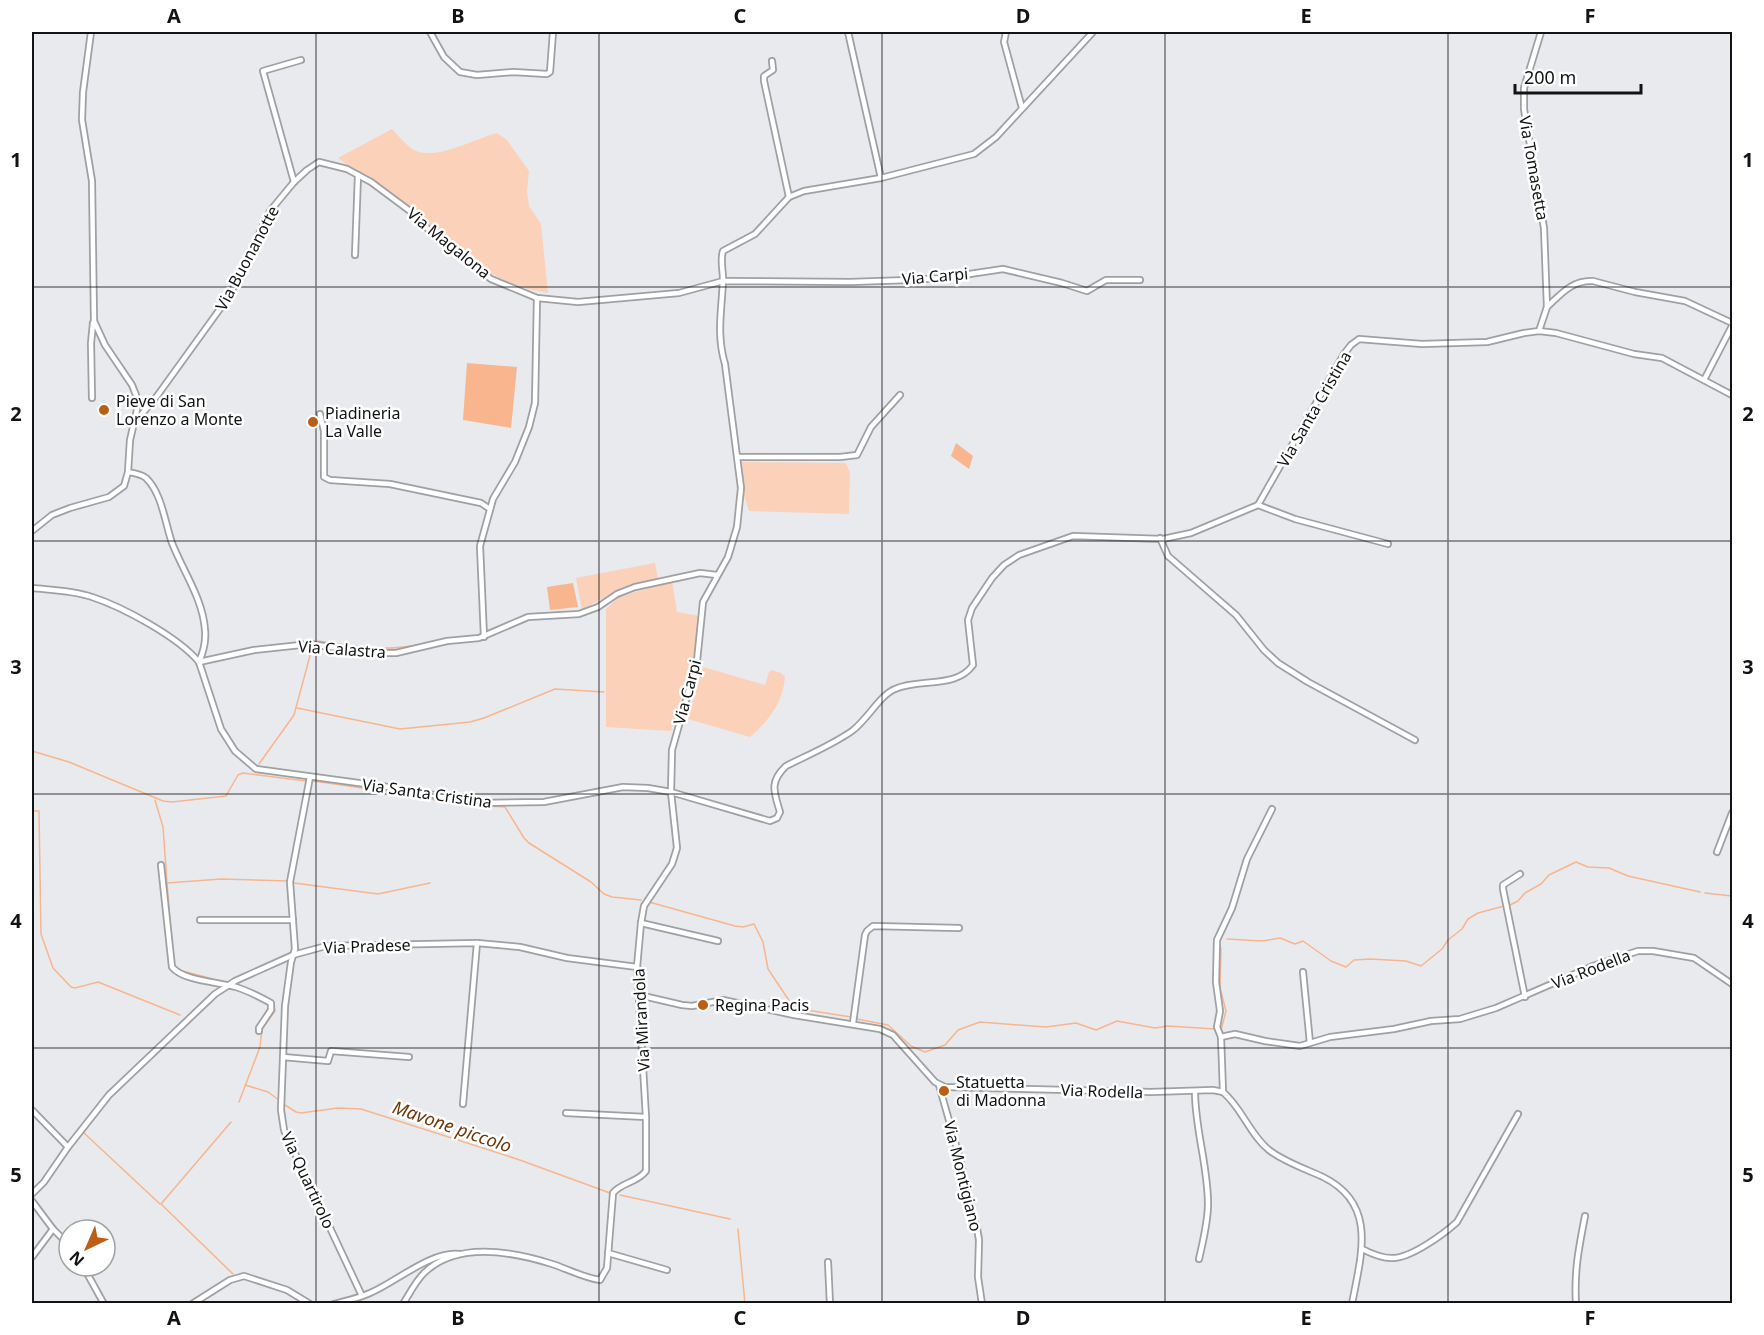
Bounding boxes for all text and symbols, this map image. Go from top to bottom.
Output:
text: A [167,2,181,29]
text: B [451,2,465,29]
text: C [734,2,747,29]
text: D [1016,2,1030,29]
text: E [1300,2,1312,29]
text: F [1585,2,1595,29]
scale bar [1515,57,1641,95]
text: 200 m [1524,65,1576,89]
street label: Via Tomasetta [1514,114,1554,222]
text: 1 [10,146,22,173]
text: 1 [1742,146,1754,173]
street label: Via Buonanotte [210,202,284,314]
street label: Via Magalona [403,202,495,284]
street label: Via Carpi [901,262,969,290]
street label: Via Santa Cristina [1272,347,1356,471]
place label: Pieve di San Lorenzo a Monte [116,390,243,430]
text: 2 [10,400,22,427]
text: 2 [1742,400,1754,427]
place label: Piadineria La Valle [325,402,400,442]
marker: Pieve di San Lorenzo a Monte [97,403,111,417]
marker: Piadineria La Valle [306,415,320,429]
street label: Via Calastra [297,635,387,663]
text: 3 [10,653,22,680]
text: 3 [1742,653,1754,680]
street label: Via Carpi [668,657,706,727]
street label: Via Santa Cristina [361,773,493,813]
text: 4 [10,907,22,934]
text: 4 [1742,907,1754,934]
street label: Via Pradese [323,933,411,959]
street label: Via Rodella [1549,944,1633,994]
street label: Via Mirandola [627,968,655,1072]
place label: Regina Pacis [715,994,809,1016]
marker: Regina Pacis [696,998,710,1012]
place label: Statuetta di Madonna [956,1071,1046,1111]
street label: Via Rodella [1060,1079,1144,1103]
marker: Statuetta di Madonna [937,1084,951,1098]
water label: Mavone piccolo [390,1094,515,1158]
street label: Via Montigiano [939,1118,987,1234]
street label: Via Quartirolo [276,1128,340,1232]
text: 5 [10,1161,22,1188]
text: 5 [1742,1161,1754,1188]
north arrow [57,1218,117,1278]
text: N [64,1246,89,1271]
text: A [167,1304,181,1331]
text: B [451,1304,465,1331]
text: C [734,1304,747,1331]
text: D [1016,1304,1030,1331]
text: E [1300,1304,1312,1331]
text: F [1585,1304,1595,1331]

